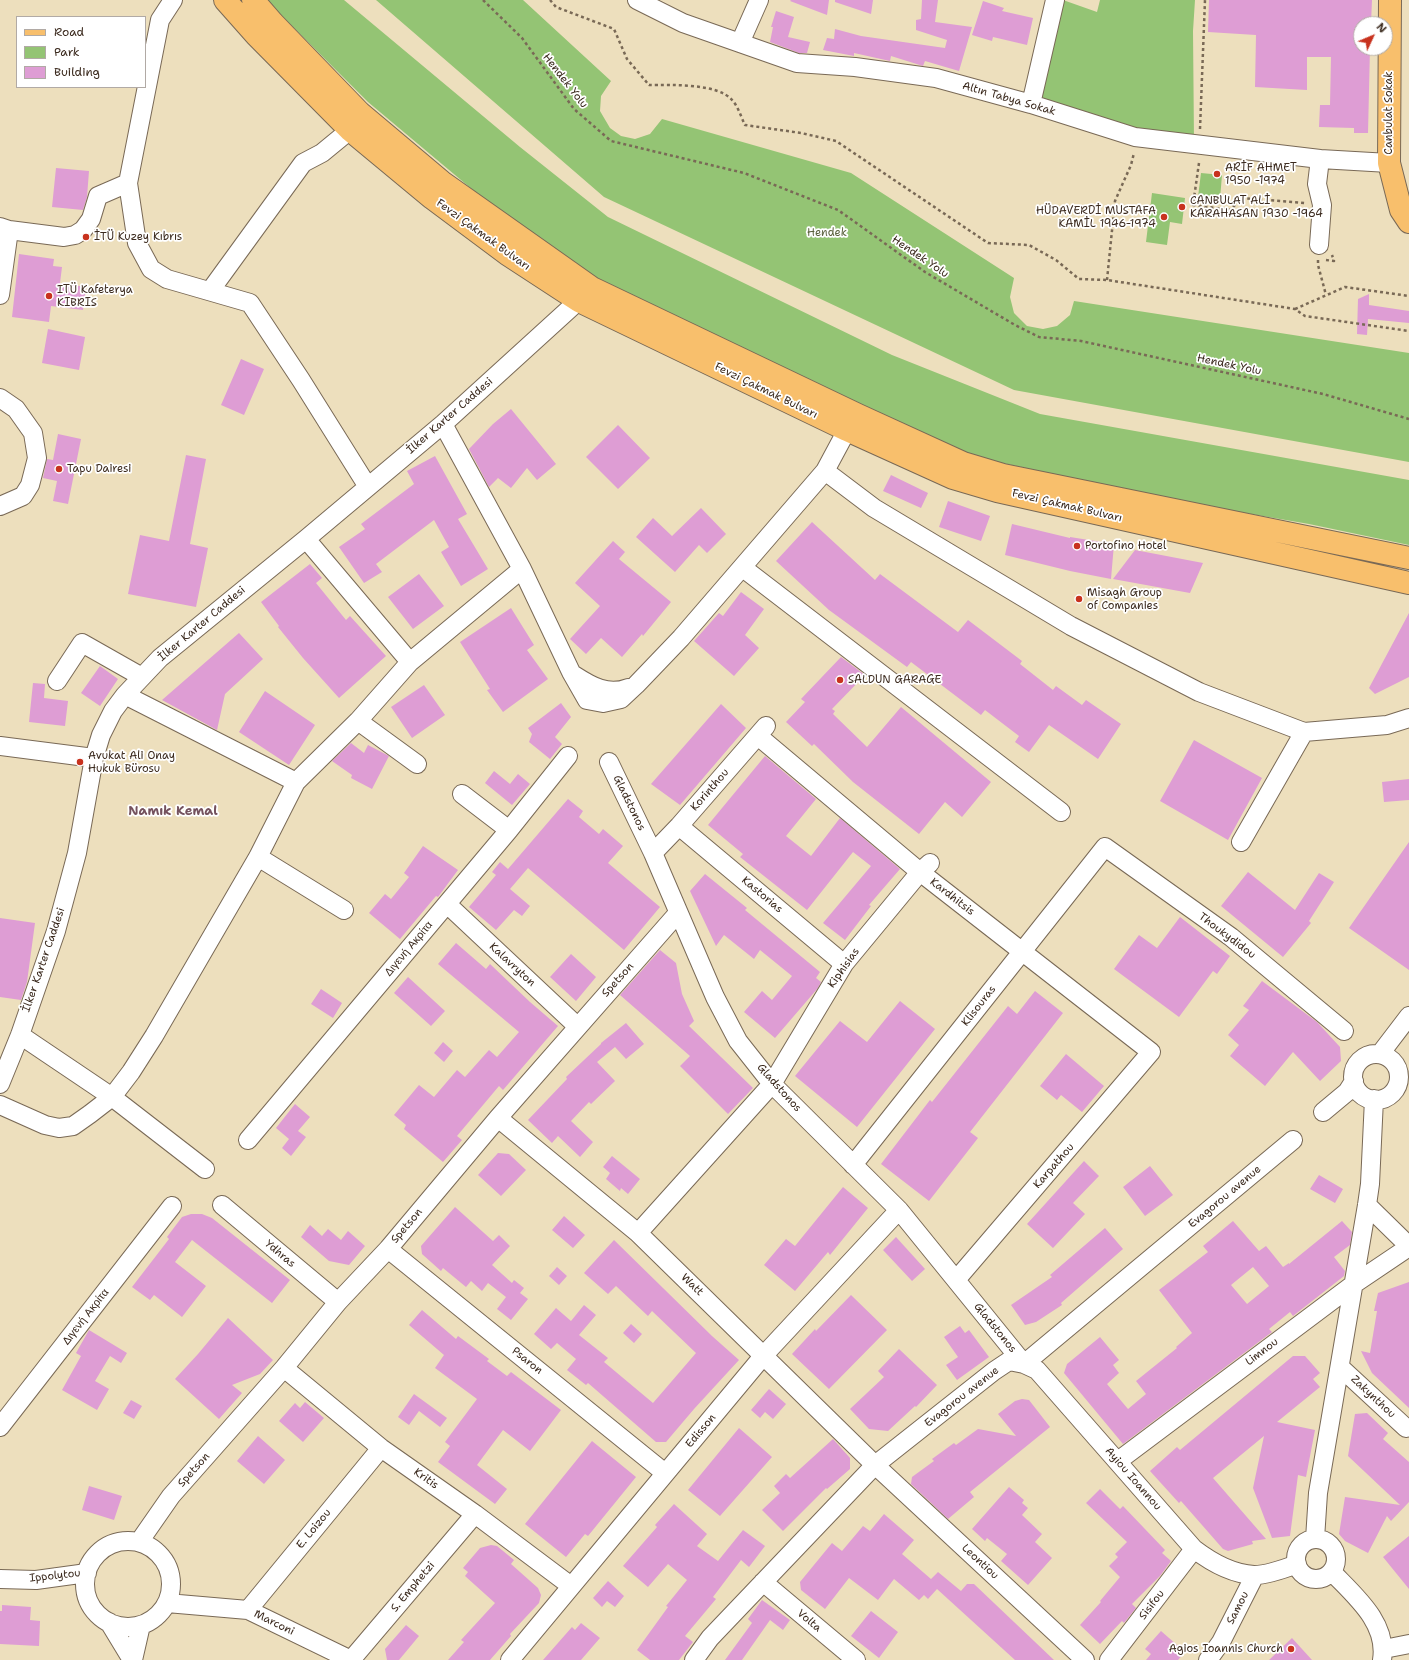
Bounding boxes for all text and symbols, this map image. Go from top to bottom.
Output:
legend [16,16,146,88]
north arrow [1353,16,1393,56]
text: N [1373,20,1390,36]
text: Road [54,24,84,40]
text: Park [54,44,80,60]
street label: Hendek Yolu [540,51,590,111]
text: Building [54,64,100,80]
street label: Canbulat Sokak [1382,71,1396,155]
street label: Altın Tabya Sokak [961,79,1057,119]
place label: ARİF AHMET 1950 -1974 [1225,161,1297,187]
marker: ARİF AHMET 1950 -1974 [1212,169,1222,179]
place label: CANBULAT ALİ KARAHASAN 1930 -1964 [1190,194,1323,220]
street label: Fevzi Çakmak Bulvarı [433,197,533,273]
marker: CANBULAT ALİ KARAHASAN 1930 -1964 [1177,202,1187,212]
place label: HÜDAVERDİ MUSTAFA KAMİL 1946-1974 [1036,204,1156,230]
marker: HÜDAVERDİ MUSTAFA KAMİL 1946-1974 [1159,212,1169,222]
park label: Hendek [807,226,847,240]
place label: İTÜ Kuzey Kıbrıs [94,230,182,244]
marker: İTÜ Kuzey Kıbrıs [81,232,91,242]
street label: Hendek Yolu [889,233,951,281]
place label: ITÜ Kafeterya KIBRIS [57,283,133,309]
marker: ITÜ Kafeterya KIBRIS [44,291,54,301]
street label: Hendek Yolu [1196,352,1262,378]
street label: Fevzi Çakmak Bulvarı [712,360,820,422]
street label: İlker Karter Caddesi [404,375,496,457]
place label: Tapu Dairesi [67,462,131,476]
marker: Tapu Dairesi [54,464,64,474]
street label: Fevzi Çakmak Bulvarı [1011,487,1123,525]
place label: Portofino Hotel [1085,539,1166,553]
marker: Portofino Hotel [1072,541,1082,551]
street label: İlker Karter Caddesi [156,584,248,664]
place label: Misagh Group of Companies [1087,586,1162,612]
marker: Misagh Group of Companies [1074,594,1084,604]
place label: SALDUN GARAGE [848,673,941,687]
marker: SALDUN GARAGE [835,675,845,685]
place label: Avukat Ali Onay Hukuk Bürosu [88,749,175,775]
marker: Avukat Ali Onay Hukuk Bürosu [75,757,85,767]
street label: Korinthou [688,766,732,814]
street label: Gladstonos [610,773,648,833]
district label: Namık Kemal [128,804,218,820]
street label: Kastorias [739,874,785,916]
street label: Kardhitsis [927,875,977,919]
street label: İlker Karter Caddesi [20,906,68,1014]
street label: Thoukydidou [1196,910,1258,962]
street label: Διγενή Ακρίτα [382,919,436,979]
street label: Kalavryton [486,940,538,990]
street label: Kiphisias [825,945,863,991]
street label: Spetson [599,960,637,1000]
street label: Klisouras [959,983,999,1029]
street label: Gladstonos [754,1061,804,1115]
street label: Karpathou [1031,1141,1077,1191]
street label: Evagorou avenue [1186,1163,1264,1231]
street label: Spetson [389,1206,425,1246]
street label: Ydhras [262,1237,298,1271]
street label: Watt [678,1271,706,1299]
street label: Διγενή Ακρίτα [60,1286,112,1348]
street label: Gladstonos [971,1300,1019,1356]
street label: Limnou [1243,1335,1281,1369]
street label: Psaron [509,1345,545,1377]
street label: Evagorou avenue [922,1364,1002,1430]
street label: Zakynthou [1348,1373,1398,1421]
street label: Edisson [683,1411,719,1451]
street label: Ayiou Ioannou [1102,1445,1164,1513]
street label: Spetson [175,1450,213,1490]
street label: Kritis [411,1466,441,1492]
street label: E. Loizou [294,1506,334,1552]
street label: Leontiou [959,1542,1001,1582]
street label: S. Emphetzi [388,1559,438,1615]
street label: Ippolytou [29,1567,81,1585]
street label: Sisifou [1137,1588,1167,1622]
street label: Samou [1224,1589,1252,1627]
street label: Volta [794,1607,824,1635]
street label: Marconi [252,1608,296,1638]
place label: Agios Ioannis Church [1169,1642,1283,1656]
marker: Agios Ioannis Church [1286,1644,1296,1654]

